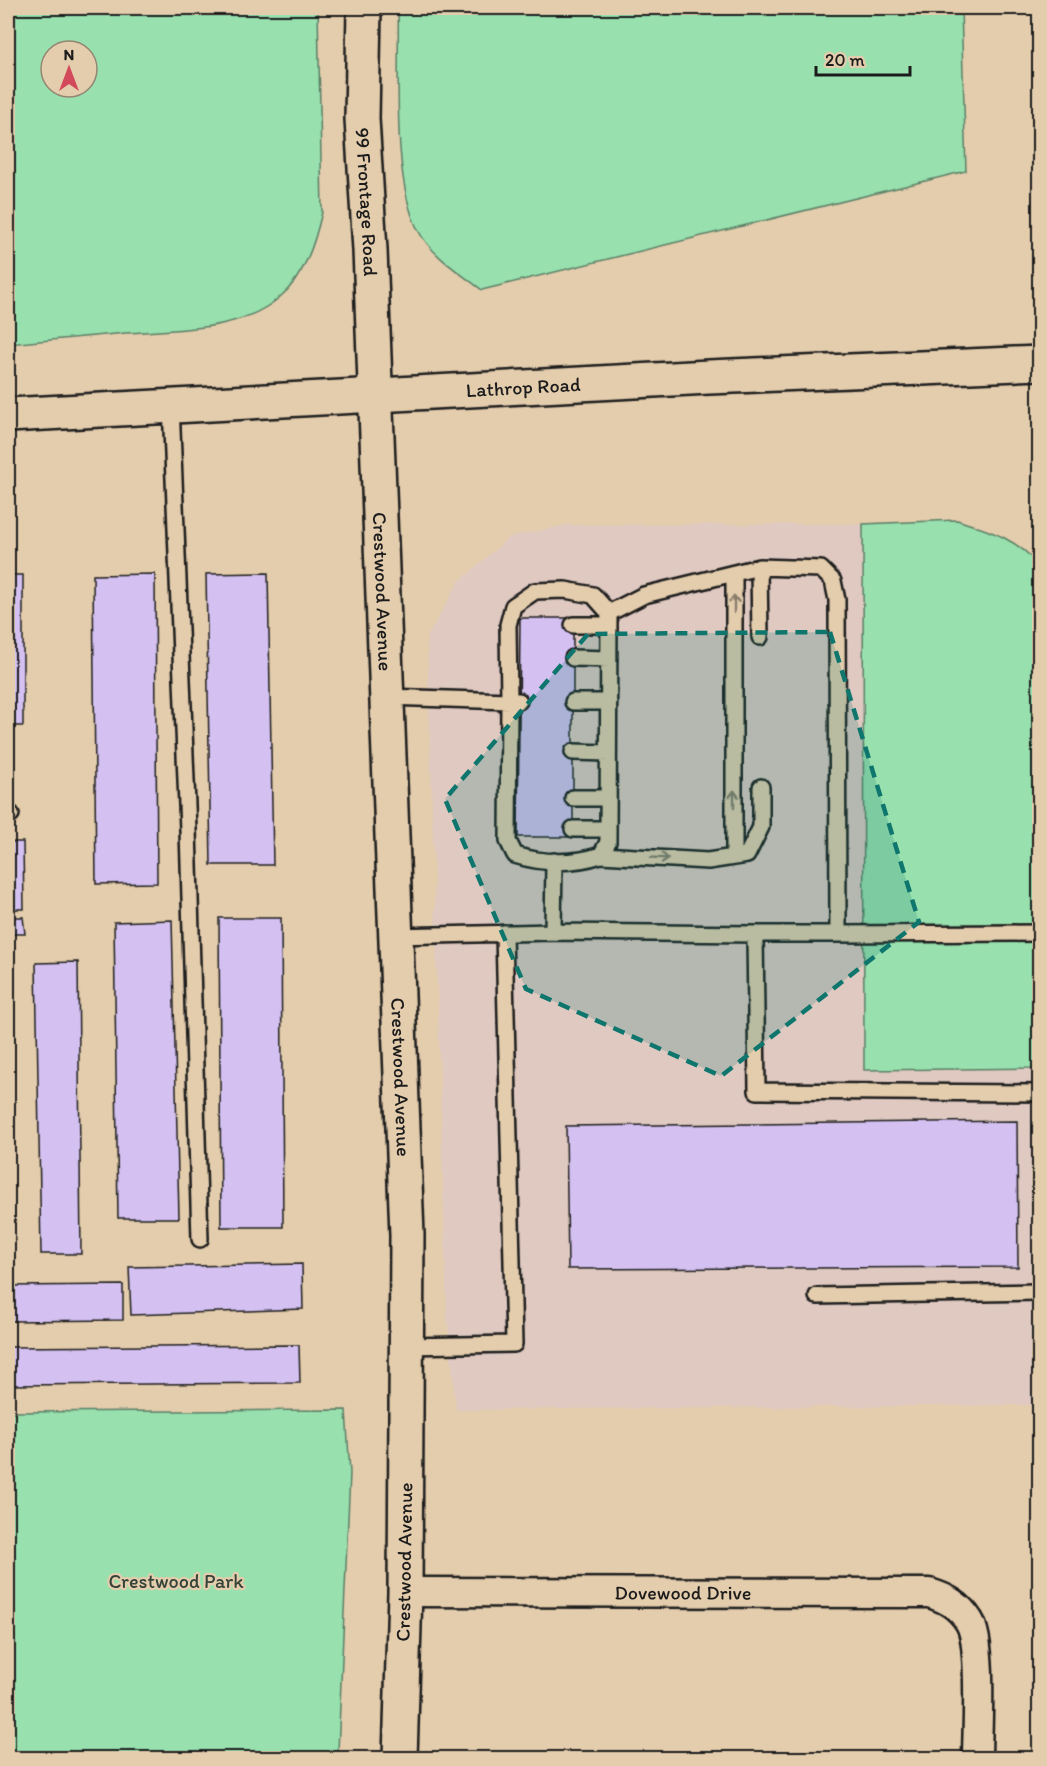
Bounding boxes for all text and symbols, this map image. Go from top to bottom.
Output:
north arrow [39,39,99,99]
scale bar [816,39,910,77]
text: N [64,45,74,64]
text: 20 m [825,49,865,71]
street label: 99 Frontage Road [351,127,383,277]
street label: Lathrop Road [465,372,582,402]
street label: Crestwood Avenue [368,511,398,672]
one-way arrow [728,594,740,614]
one-way arrow [728,789,740,809]
one-way arrow [649,853,669,864]
street label: Crestwood Avenue [386,997,416,1157]
street label: Crestwood Avenue [391,1482,417,1642]
park label: Crestwood Park [108,1569,244,1593]
street label: Dovewood Drive [615,1580,751,1605]

